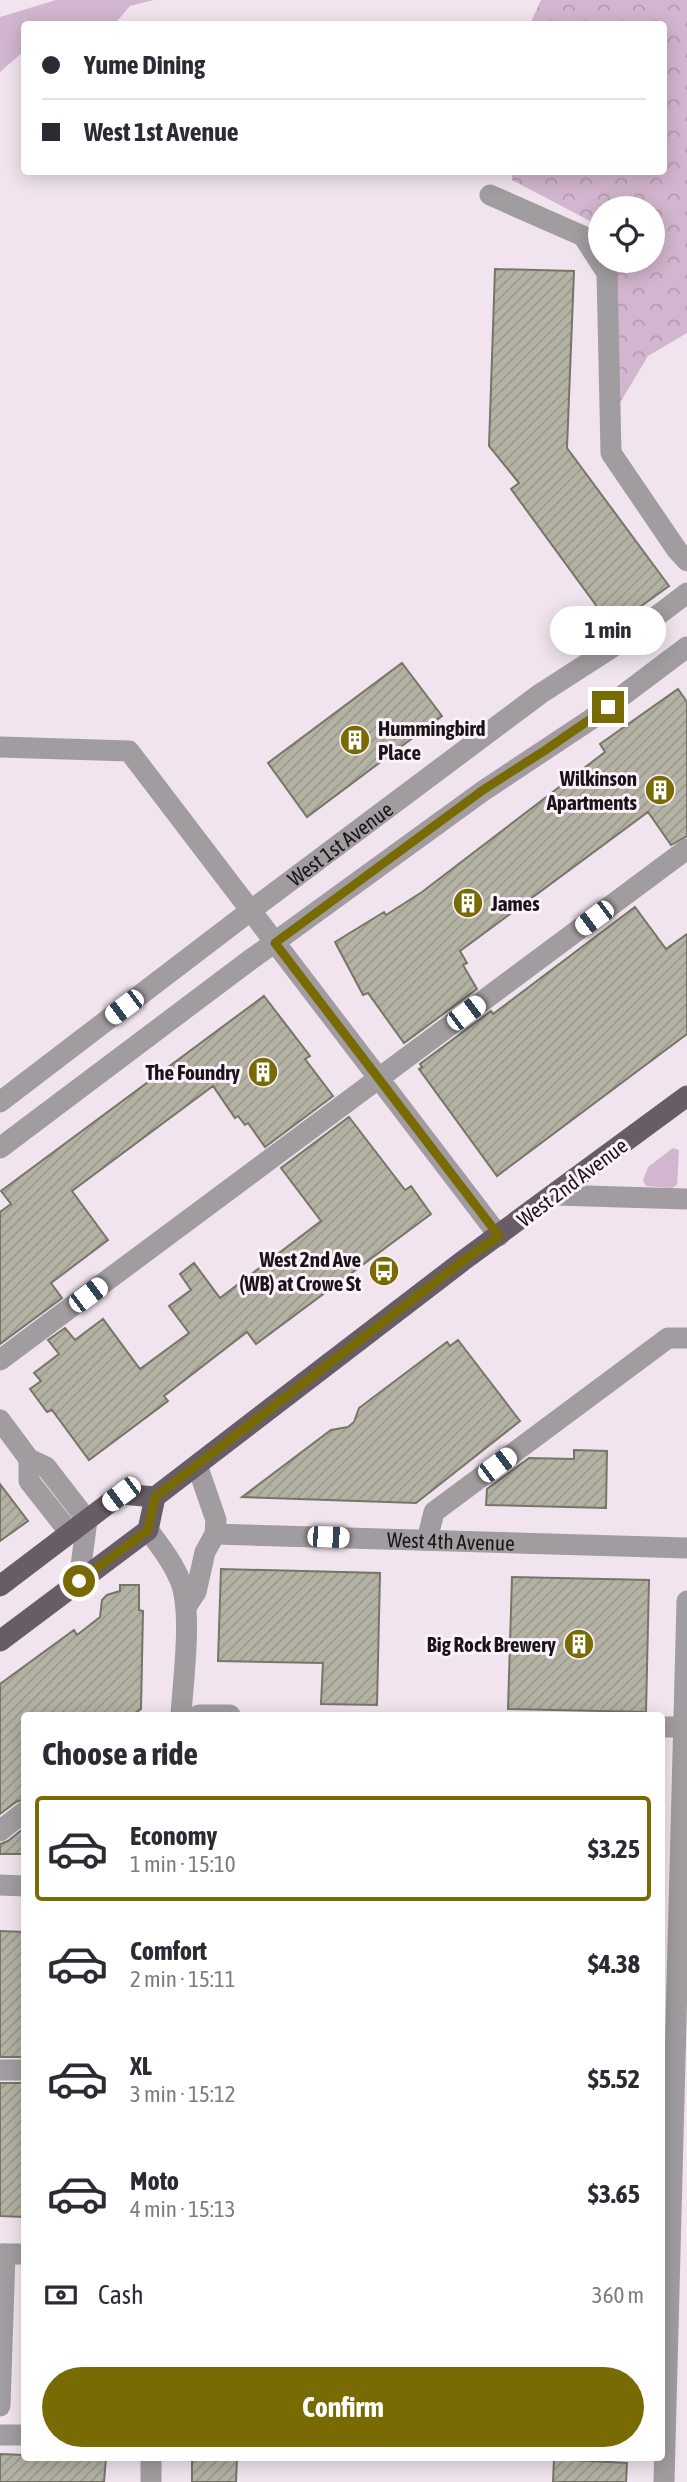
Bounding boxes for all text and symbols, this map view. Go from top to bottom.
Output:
text: Yume Dining [84,50,205,80]
text: West 1st Avenue [84,117,239,147]
map controls [588,196,665,273]
button: locate [588,196,665,273]
callout: 1 min [550,606,666,654]
text: 1 min [585,617,631,643]
route end [592,691,624,723]
place label: Hummingbird Place [378,716,486,764]
building icon: Hummingbird Place [338,723,372,757]
place label: Wilkinson Apartments [546,766,638,814]
building icon: Wilkinson Apartments [643,773,677,807]
street label: West 1st Avenue [283,797,397,891]
building icon: James [451,886,485,920]
place label: James [490,891,540,915]
car [571,897,618,939]
car [101,986,148,1028]
car [443,992,490,1034]
building icon: The Foundry [246,1055,280,1089]
place label: The Foundry [146,1060,240,1084]
street label: West 2nd Avenue [512,1133,632,1231]
place label: West 2nd Ave (WB) at Crowe St [239,1247,361,1295]
bus stop icon: West 2nd Ave (WB) at Crowe St [367,1254,401,1288]
car [65,1274,112,1316]
car [474,1444,521,1486]
car [98,1473,145,1515]
car [307,1526,350,1548]
street label: West 4th Avenue [387,1527,515,1555]
route start [63,1565,95,1597]
building icon: Big Rock Brewery [562,1627,596,1661]
place label: Big Rock Brewery [427,1632,556,1656]
text: Choose a ride [42,1735,198,1772]
icon: car [46,1817,109,1880]
text: Economy [130,1821,217,1851]
text: $3.25 [588,1834,640,1864]
text: 1 min · 15:10 [130,1851,236,1877]
icon: car [46,1932,109,1995]
text: Comfort [130,1936,207,1966]
text: $4.38 [588,1949,640,1979]
text: 2 min · 15:11 [130,1966,236,1992]
icon: car [46,2047,109,2110]
text: XL [130,2051,152,2081]
text: $5.52 [588,2064,640,2094]
text: 3 min · 15:12 [130,2081,236,2107]
icon: car [46,2162,109,2225]
text: Moto [130,2166,179,2196]
text: $3.65 [588,2179,640,2209]
text: 4 min · 15:13 [130,2196,236,2222]
icon: cash [42,2276,80,2314]
text: Cash [98,2280,144,2310]
text: 360 m [592,2282,644,2308]
button: Confirm [42,2367,644,2447]

